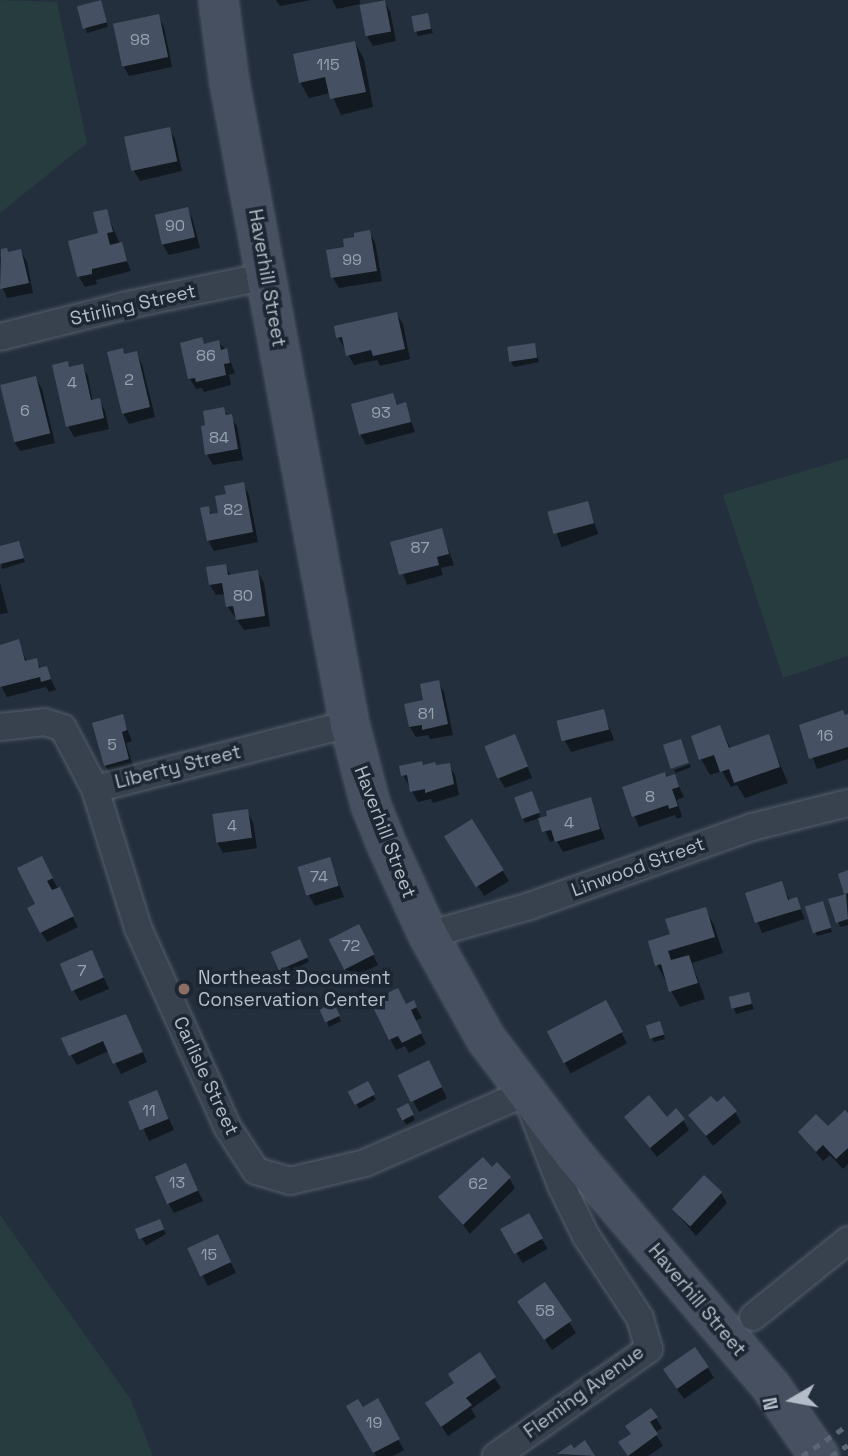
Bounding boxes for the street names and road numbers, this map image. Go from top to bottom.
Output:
street label: Haverhill Street [244,207,290,349]
street label: Stirling Street [68,279,198,331]
street label: Liberty Street [113,740,243,794]
street label: Haverhill Street [349,763,421,901]
street label: Linwood Street [568,832,708,902]
street label: Carlisle Street [169,1013,243,1139]
street label: Haverhill Street [643,1239,751,1361]
street label: Fleming Avenue [519,1341,649,1443]

